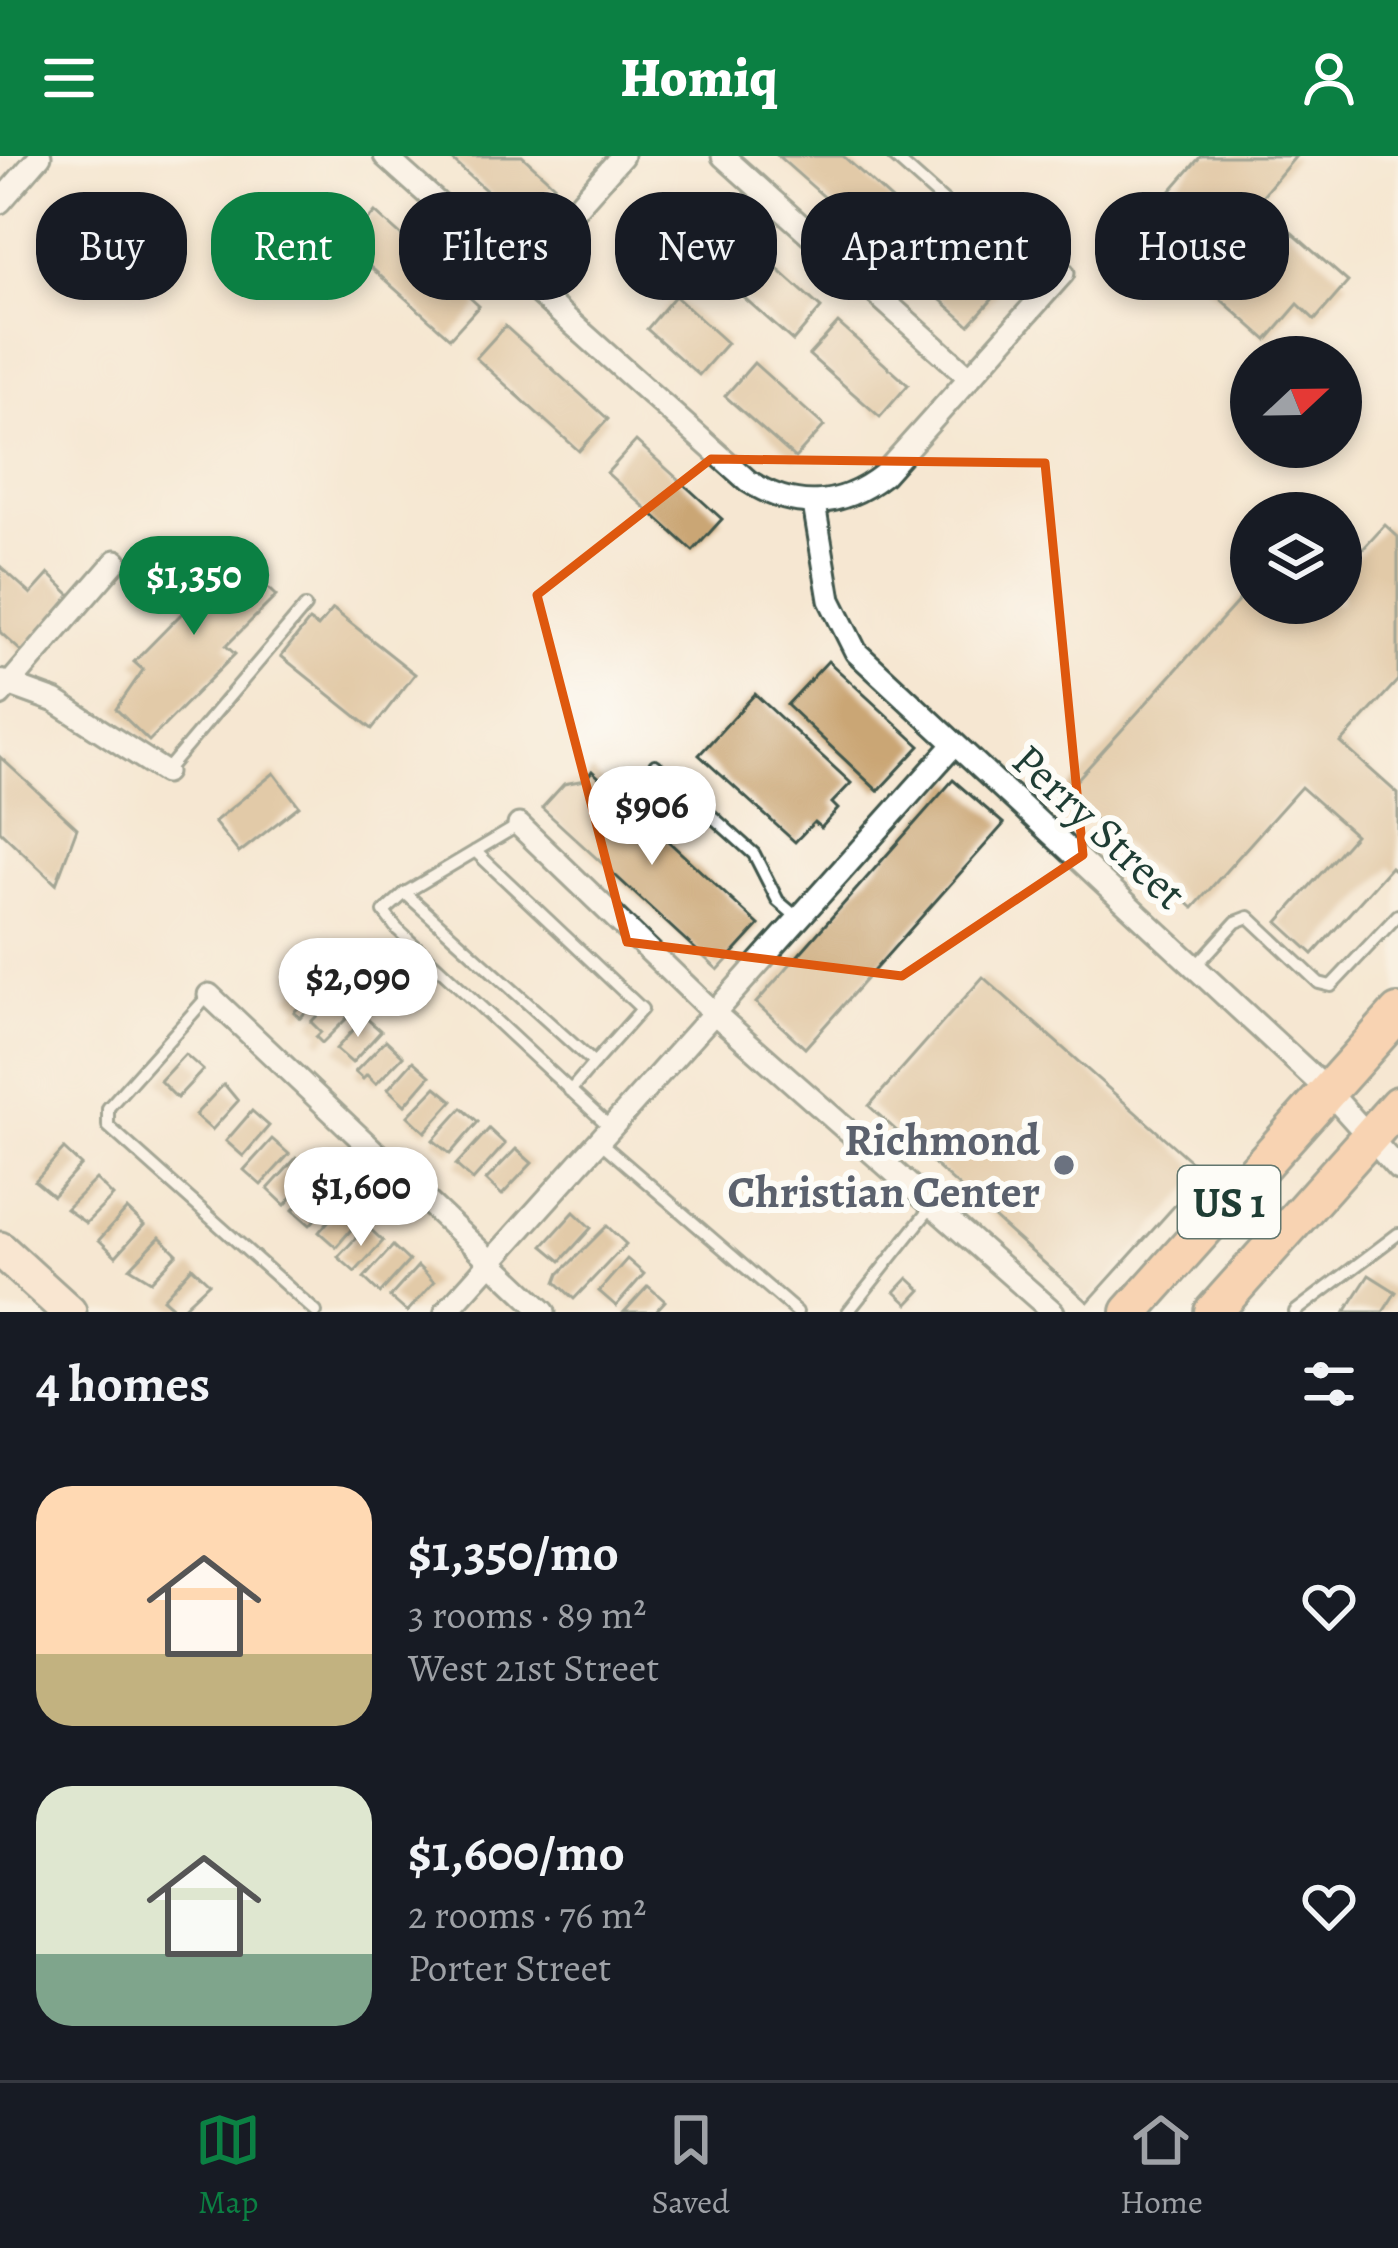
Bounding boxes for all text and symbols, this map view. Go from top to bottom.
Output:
text: Homiq [621,41,777,115]
icon: menu [36,45,102,111]
icon: person [1296,45,1362,111]
chip: Buy [36,192,187,300]
chip: Rent [211,192,375,300]
chip: Filters [399,192,591,300]
chip: New [615,192,777,300]
chip: Apartment [801,192,1071,300]
chip: House [1095,192,1289,300]
north arrow [1230,336,1362,468]
map controls [1230,336,1362,624]
button: layers [1230,492,1362,624]
pin: $1,350 [96,536,292,638]
text: $1,350 [146,548,242,601]
street label: Perry Street [999,730,1200,924]
pin: $906 [581,766,723,868]
text: $906 [615,778,689,831]
pin: $2,090 [260,938,456,1040]
text: $2,090 [306,950,410,1003]
place label: Richmond Christian Center [727,1109,1041,1223]
pin: $1,600 [263,1147,459,1249]
marker: Richmond Christian Center [1051,1152,1077,1178]
text: $1,600 [311,1159,411,1212]
road number: US 1 [1178,1166,1280,1238]
text: 4 homes [36,1349,210,1419]
icon: filters [1296,1351,1362,1417]
text: $1,350/mo [408,1518,619,1588]
icon: home [132,1534,276,1678]
icon: heart [1296,1573,1362,1639]
text: 3 rooms · 89 m² [408,1588,646,1641]
text: West 21st Street [408,1641,659,1694]
text: $1,600/mo [408,1818,625,1888]
icon: home [132,1834,276,1978]
icon: heart [1296,1873,1362,1939]
text: 2 rooms · 76 m² [408,1888,646,1941]
text: Porter Street [408,1941,611,1994]
tab: Map [195,2107,261,2224]
tab: Saved [651,2107,730,2224]
tab: Home [1120,2107,1203,2224]

